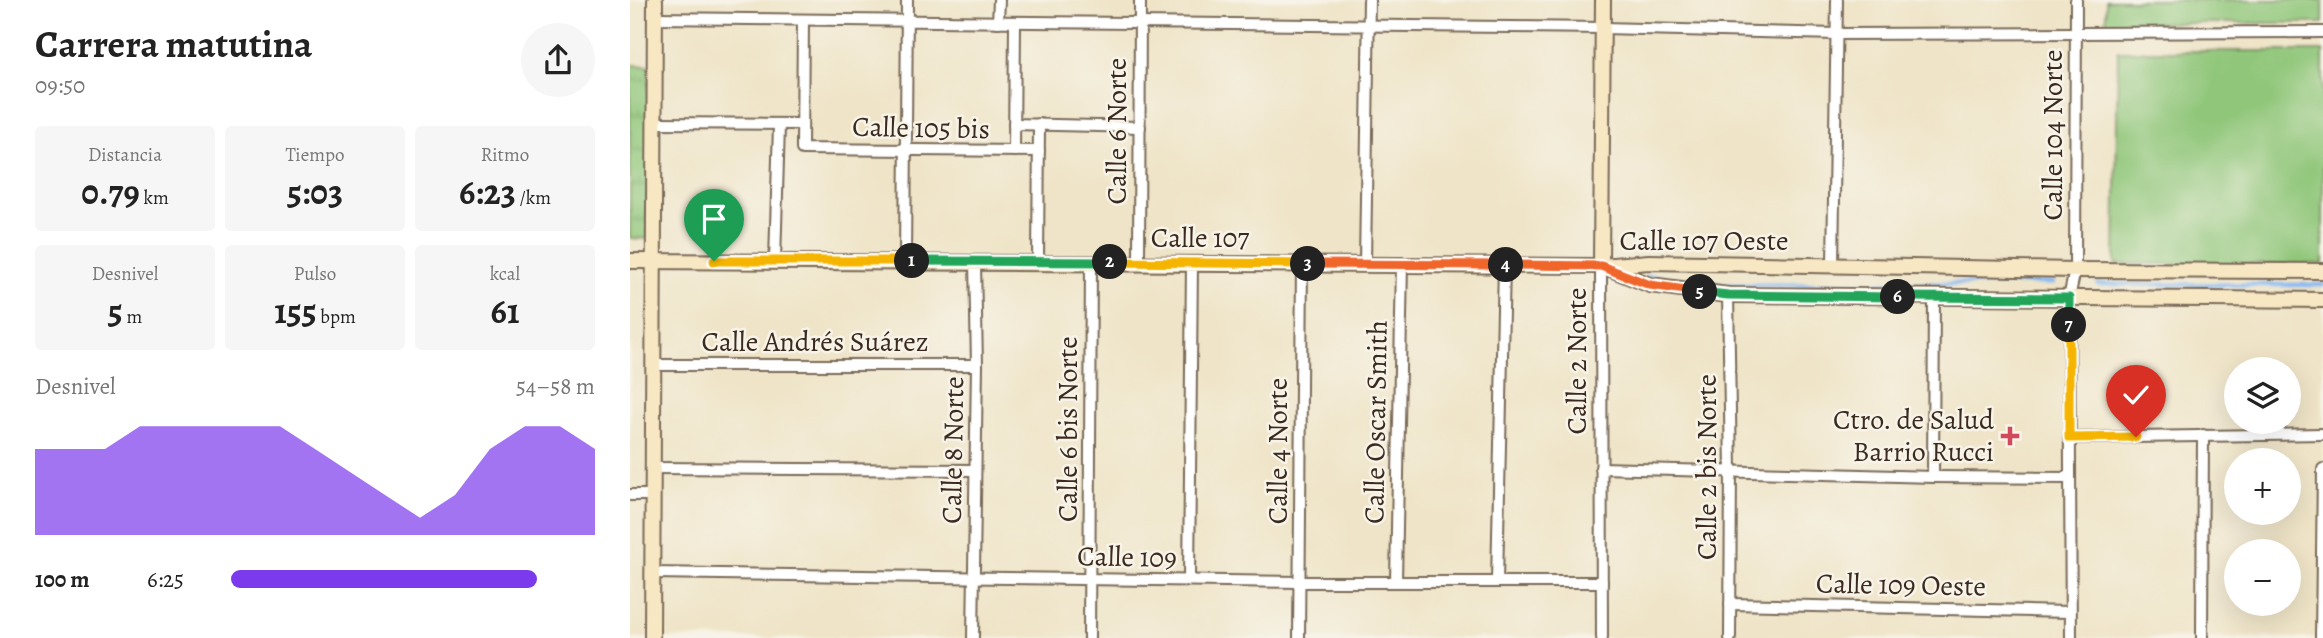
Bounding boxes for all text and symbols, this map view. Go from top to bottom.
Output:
text: Carrera matutina [35,18,312,70]
button: share [521,23,595,97]
street label: Calle 104 Norte [2034,49,2072,221]
street label: Calle 6 Norte [1098,58,1136,204]
text: 09:50 [35,70,85,101]
street label: Calle 105 bis [852,108,990,148]
text: Distancia [88,142,162,168]
text: Tiempo [286,142,344,168]
text: Ritmo [481,142,529,168]
text: 0.79 [81,168,140,216]
text: 5:03 [287,168,343,216]
text: 6:23 [459,168,516,216]
text: km [140,185,169,211]
text: /km [516,185,551,211]
pin [684,189,744,261]
icon: arrive [695,200,733,238]
street label: Calle 107 [1151,219,1250,257]
street label: Calle 107 Oeste [1619,222,1789,260]
pin: 1 [894,244,930,278]
pin: 2 [1092,244,1128,280]
pin: 3 [1290,246,1326,282]
text: 1 [908,247,915,273]
pin: 4 [1488,247,1524,282]
text: 2 [1105,248,1114,274]
text: 3 [1303,250,1312,276]
text: 4 [1501,251,1510,277]
text: Desnivel [92,261,158,287]
text: Pulso [294,261,336,287]
text: kcal [490,261,520,287]
pin: 5 [1682,274,1718,310]
text: 5 [1695,278,1704,304]
pin: 6 [1880,280,1916,314]
text: 6 [1893,283,1902,309]
text: 5 [108,287,123,335]
text: 155 [274,287,317,335]
text: 61 [491,287,519,335]
street label: Calle 2 Norte [1558,287,1596,435]
text: m [123,304,142,330]
text: bpm [317,304,356,330]
pin: 7 [2052,308,2086,342]
text: 7 [2064,311,2073,337]
street label: Calle Oscar Smith [1355,320,1397,524]
street label: Calle Andrés Suárez [701,323,929,361]
street label: Calle 6 bis Norte [1049,336,1087,522]
map controls [2224,357,2301,616]
button: layers [2224,357,2301,434]
pin [2106,365,2166,437]
text: Desnivel [35,371,116,402]
text: 54–58 m [516,371,595,402]
street label: Calle 2 bis Norte [1688,374,1726,560]
street label: Calle 8 Norte [933,376,973,524]
icon: check [2117,376,2155,414]
street label: Calle 4 Norte [1259,378,1297,524]
place label: Ctro. de Salud Barrio Rucci [1833,401,1995,471]
marker: Ctro. de Salud Barrio Rucci [2000,426,2020,446]
button: + [2224,448,2301,525]
street label: Calle 109 [1077,537,1177,577]
button: − [2224,539,2301,616]
text: 100 m [35,564,90,595]
text: 6:25 [147,564,184,595]
street label: Calle 109 Oeste [1816,565,1986,605]

